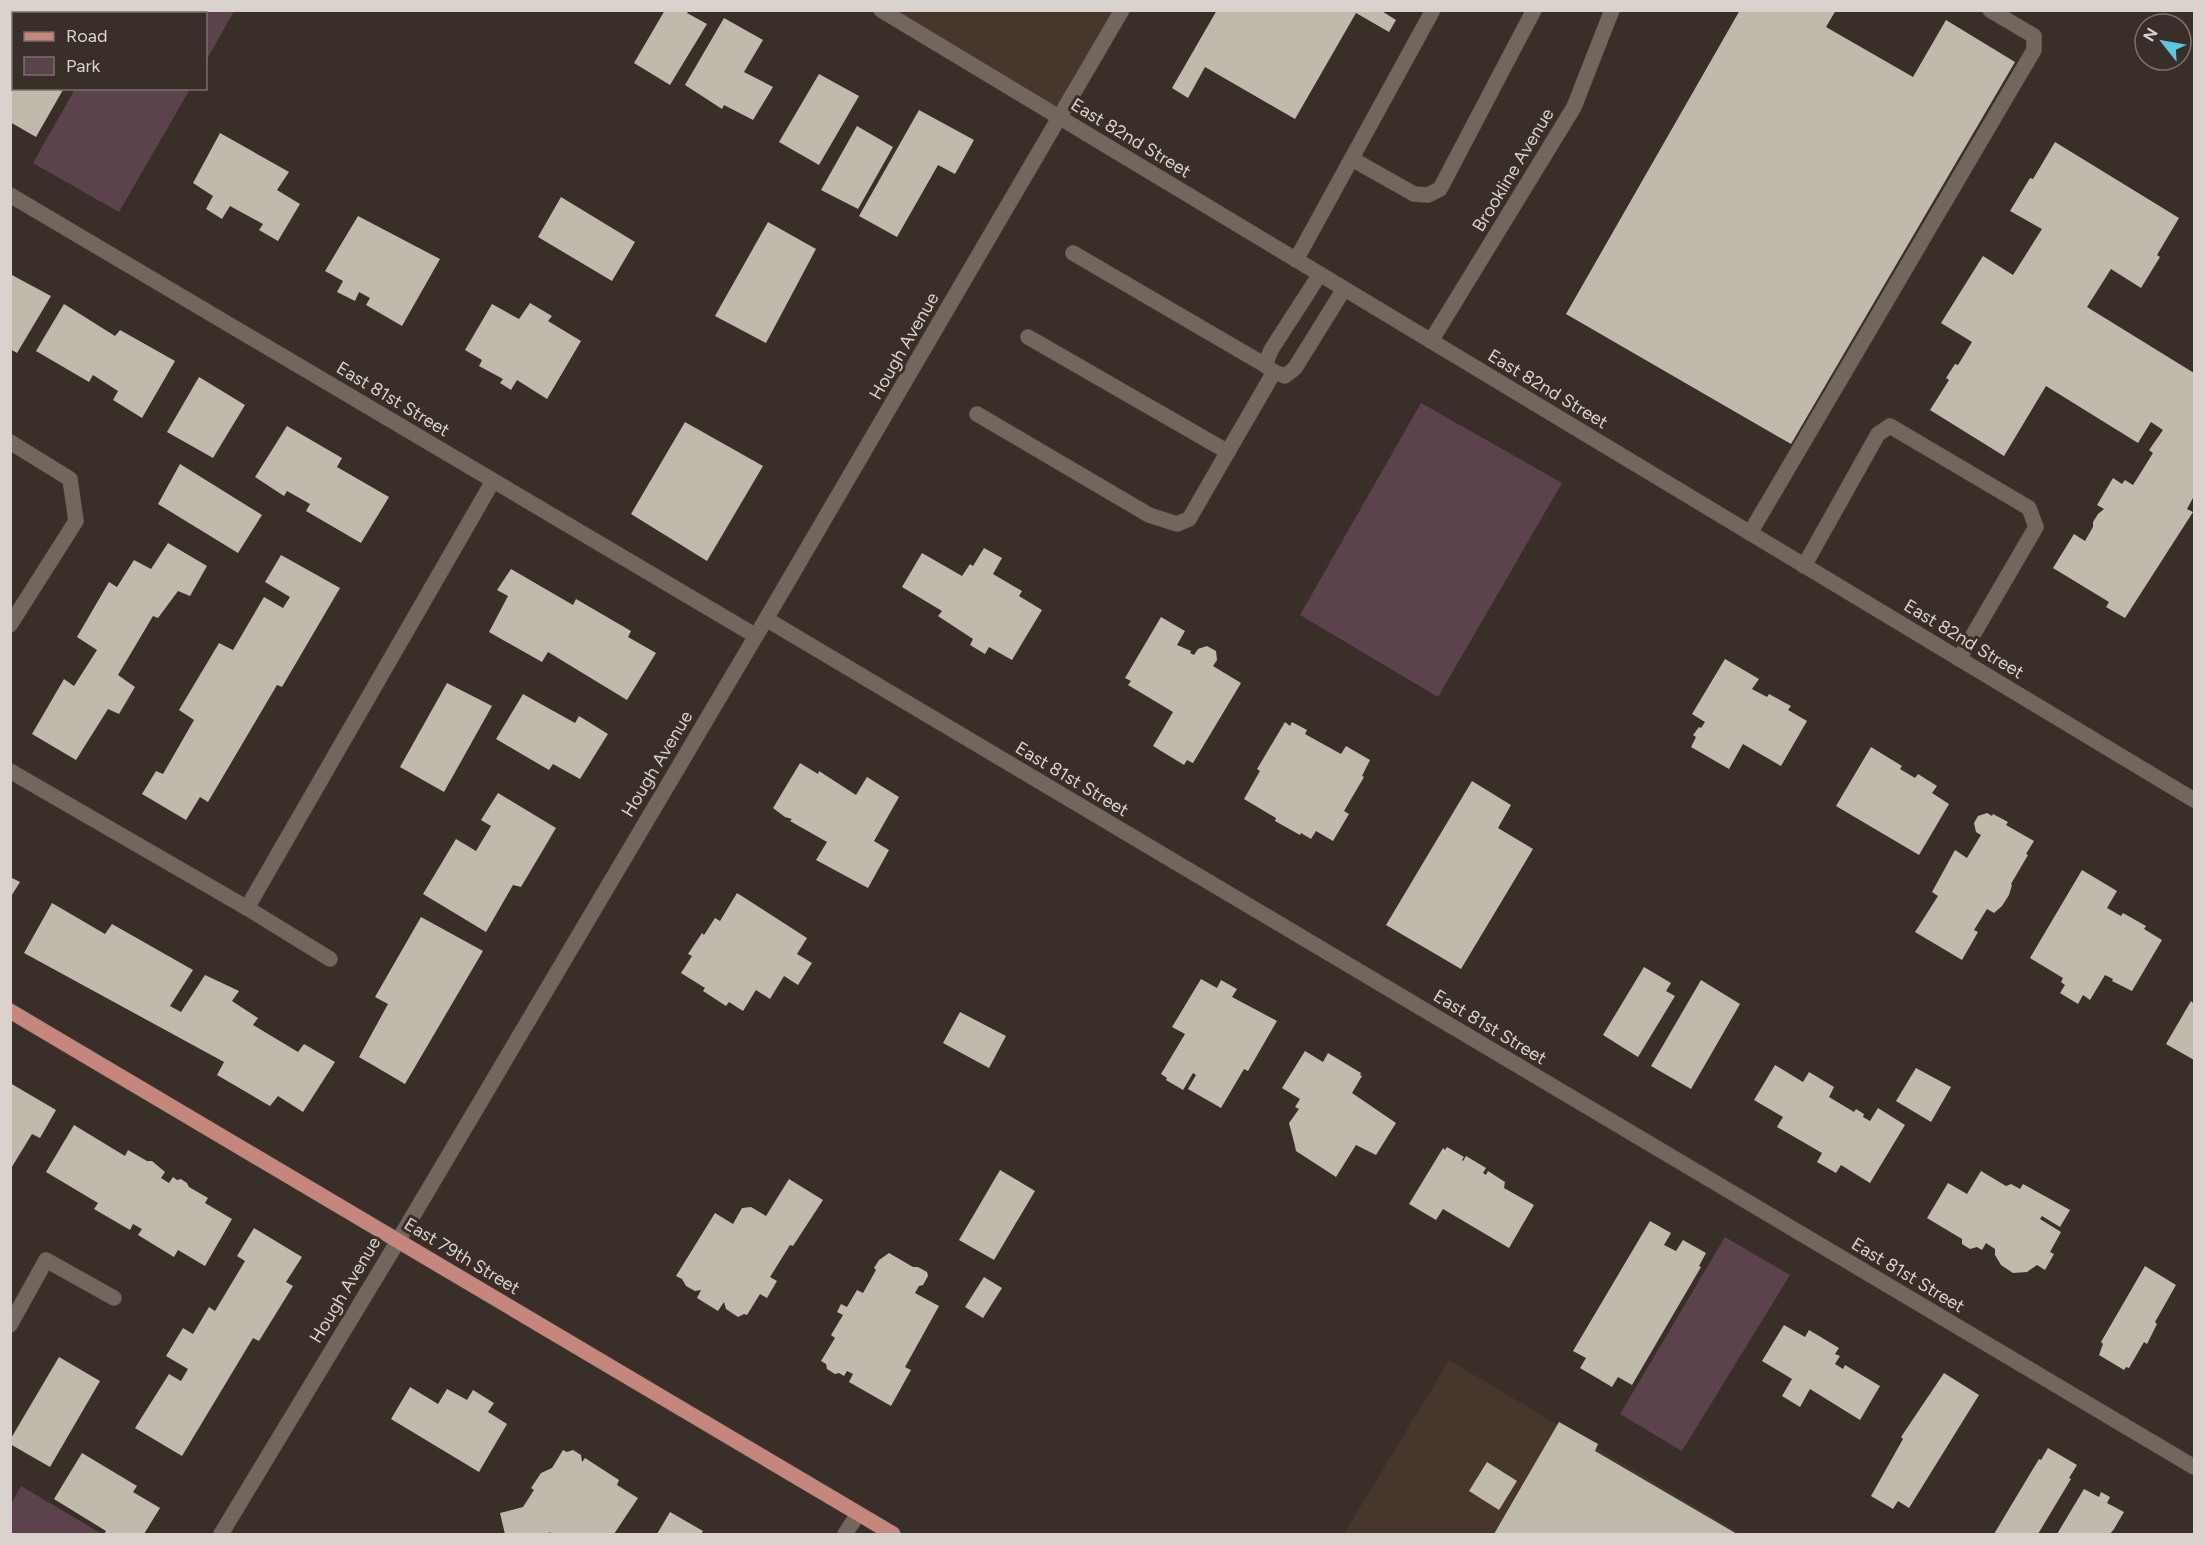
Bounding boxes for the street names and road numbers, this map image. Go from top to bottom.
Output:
street label: East 82nd Street [1067,94,1195,183]
street label: Brookline Avenue [1468,104,1559,236]
street label: Hough Avenue [864,288,944,403]
street label: East 82nd Street [1484,345,1612,434]
street label: East 81st Street [332,357,454,441]
street label: East 82nd Street [1900,595,2028,684]
street label: Hough Avenue [617,707,697,821]
street label: East 81st Street [1011,737,1133,821]
street label: East 81st Street [1429,985,1551,1069]
street label: East 79th Street [400,1213,524,1299]
street label: Hough Avenue [305,1233,385,1347]
street label: East 81st Street [1847,1233,1969,1317]

